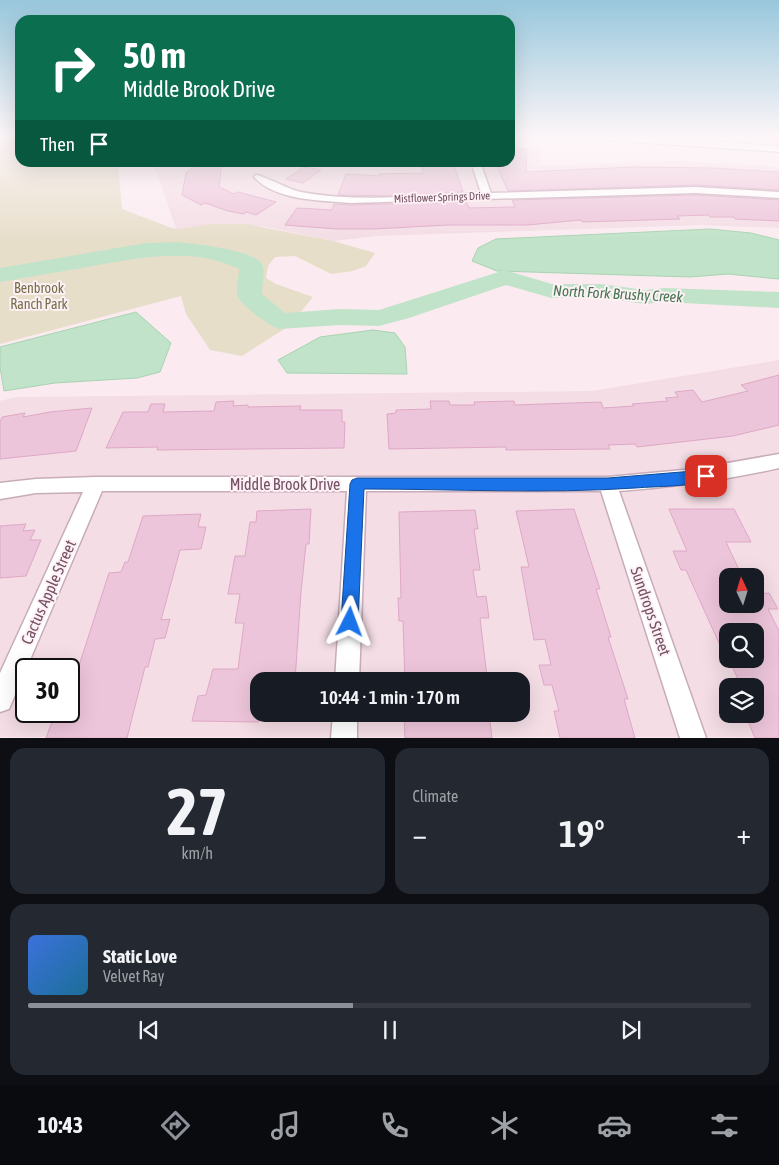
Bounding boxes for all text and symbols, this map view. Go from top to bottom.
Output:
icon: right [40,35,105,100]
text: 50 m [123,35,186,75]
text: Middle Brook Drive [123,76,275,102]
icon: arrive [85,130,113,158]
text: Then [40,133,75,155]
street label: Mistflower Springs Drive [394,189,490,205]
park label: Benbrook Ranch Park [10,280,68,312]
water label: North Fork Brushy Creek [553,282,684,305]
pin [685,455,727,497]
icon: arrive [692,462,720,490]
street label: Middle Brook Drive [230,475,340,493]
street label: Cactus Apple Street [17,537,80,647]
street label: Sundrops Street [626,564,675,658]
north arrow [719,568,764,612]
map controls [719,568,764,723]
position arrow [323,595,375,647]
button: search [719,623,764,668]
speed limit sign: 30 [15,658,80,723]
button: layers [719,678,764,723]
text: 10:44 · 1 min · 170 m [320,686,460,708]
text: 27 [167,774,228,849]
text: Climate [413,787,458,805]
text: 19° [559,812,605,855]
text: − [413,818,427,850]
text: + [736,818,751,850]
text: km/h [181,844,213,862]
text: Static Love [103,945,177,967]
text: Velvet Ray [103,967,164,985]
icon: previous [135,1016,163,1044]
icon: pause [376,1016,404,1044]
icon: next [617,1016,645,1044]
icon: directions [158,1108,193,1143]
icon: music [268,1108,303,1143]
icon: phone [377,1108,412,1143]
icon: climate [487,1108,522,1143]
icon: car [597,1108,632,1143]
icon: filters [707,1108,742,1143]
text: 10:43 [37,1112,83,1138]

